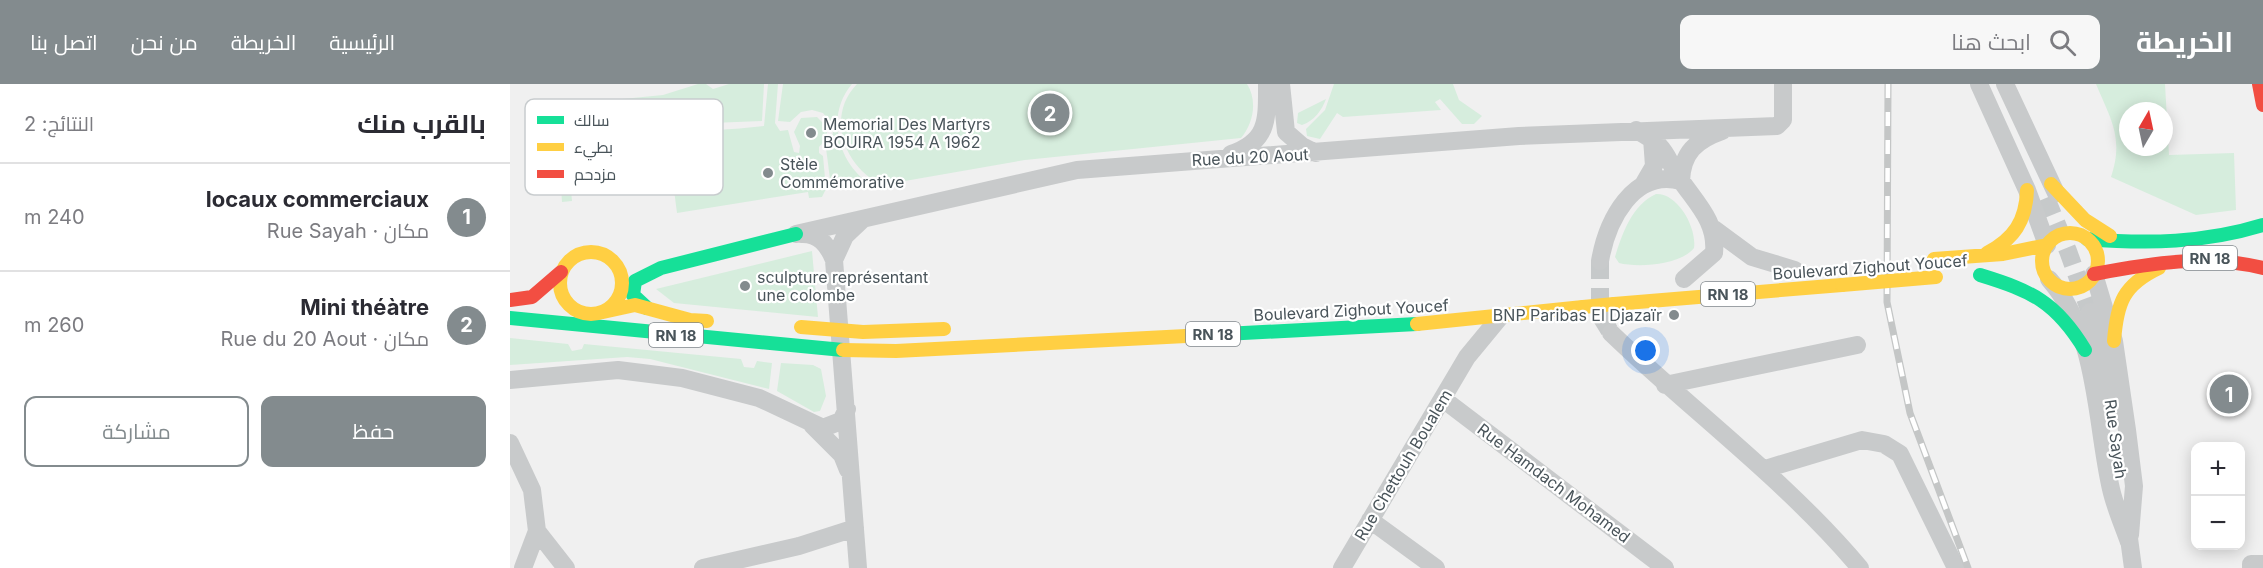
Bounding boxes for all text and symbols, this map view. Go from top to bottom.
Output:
search box [1680,15,2100,69]
text: الخريطة [2136,25,2233,59]
icon: search [2046,26,2079,59]
text: ابحث هنا [1951,29,2031,55]
text: اتصل بنا [30,30,98,55]
text: من نحن [131,30,198,55]
text: الخريطة [231,30,296,55]
text: الرئيسية [329,30,395,55]
pin: 2 [1030,90,1070,135]
legend [525,99,723,195]
north arrow [2119,102,2173,156]
text: بالقرب منك [357,108,486,139]
text: سالك [574,110,609,130]
text: النتائج: 2 [24,112,94,136]
place label: Memorial Des Martyrs BOUIRA 1954 A 1962 [823,114,990,152]
marker: Memorial Des Martyrs BOUIRA 1954 A 1962 [804,126,818,140]
text: بطيء [574,137,613,161]
street label: Rue du 20 Aout [1191,144,1309,170]
place label: Stèle Commémorative [780,154,904,192]
text: مزدحم [574,164,616,186]
marker: Stèle Commémorative [761,166,775,180]
text: locaux commerciaux [206,186,429,212]
text: 240 m [24,205,85,229]
text: 1 [462,205,471,229]
text: مكان · Rue Sayah [267,219,429,243]
road number: RN 18 [2183,246,2237,270]
street label: Boulevard Zighout Youcef [1772,250,1968,284]
place label: sculpture représentant une colombe [757,267,928,305]
marker: sculpture représentant une colombe [738,279,752,293]
road number: RN 18 [1701,282,1755,306]
text: Mini théàtre [300,294,429,320]
street label: Boulevard Zighout Youcef [1253,295,1449,325]
place label: BNP Paribas El Djazaïr [1493,305,1662,325]
marker: BNP Paribas El Djazaïr [1667,308,1681,322]
text: 260 m [24,313,84,337]
text: 2 [460,313,473,337]
road number: RN 18 [1186,322,1240,346]
road number: RN 18 [649,323,703,347]
text: مكان · Rue du 20 Aout [220,327,429,351]
your location [1631,336,1660,365]
pin: 1 [2210,372,2248,416]
street label: Rue Chettouh Boualem [1350,386,1456,544]
button: مشاركة [24,396,249,467]
button: حفظ [261,396,486,467]
street label: Rue Sayah [2101,398,2131,480]
street label: Rue Hamdach Mohamed [1474,419,1634,547]
map controls [2191,442,2245,550]
button: + [2191,442,2245,496]
button: − [2191,496,2245,550]

